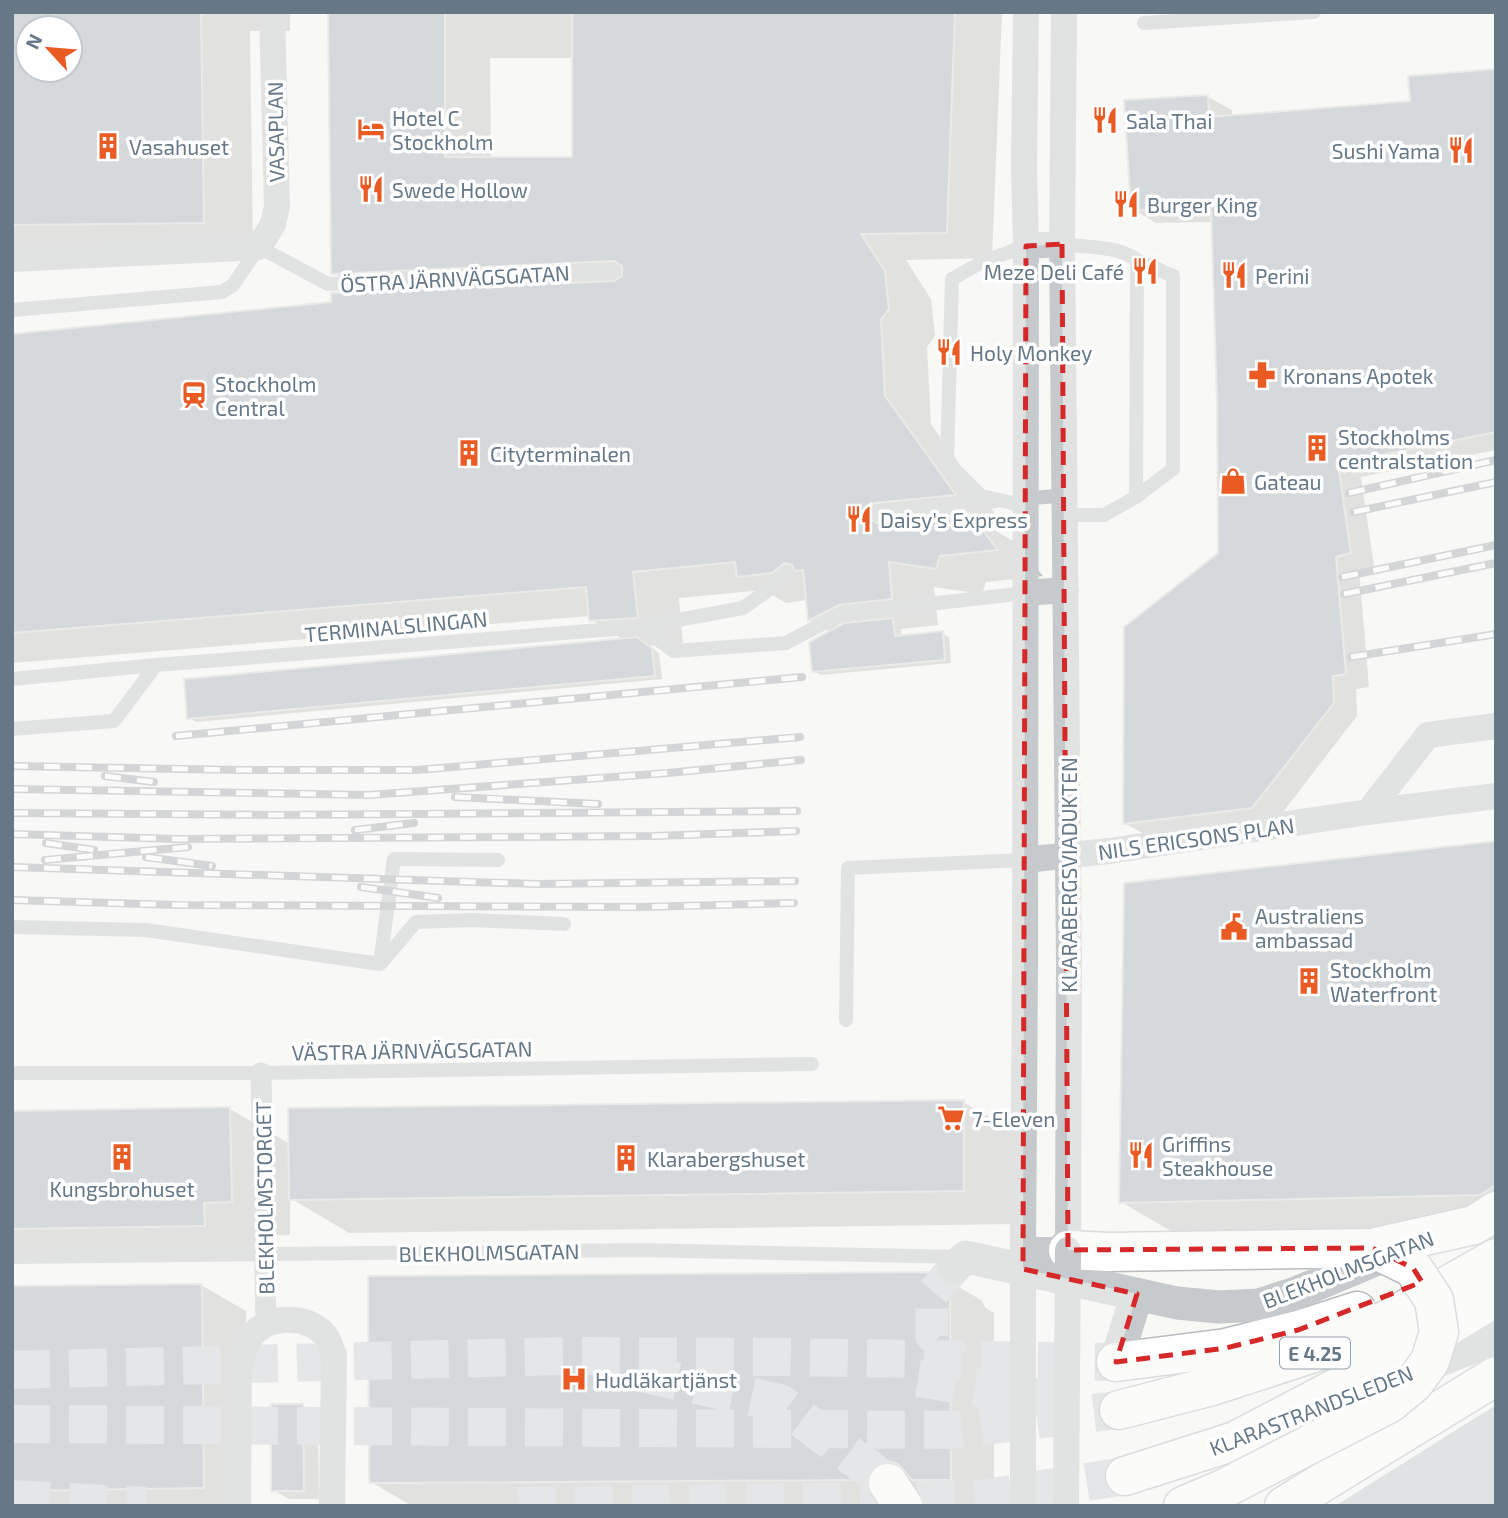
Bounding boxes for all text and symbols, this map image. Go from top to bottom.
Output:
north arrow [14,14,84,84]
text: N [20,30,47,53]
street label: VASAPLAN [262,81,288,183]
place label: Hotel C Stockholm [392,105,493,154]
restaurant icon: Sala Thai [1090,105,1120,135]
place label: Sala Thai [1126,108,1212,133]
hotel icon: Hotel C Stockholm [356,114,386,144]
building icon: Vasahuset [93,131,123,161]
place label: Vasahuset [129,134,229,159]
restaurant icon: Sushi Yama [1446,135,1476,165]
place label: Sushi Yama [1332,138,1440,163]
restaurant icon: Swede Hollow [356,174,386,204]
place label: Swede Hollow [392,177,528,202]
restaurant icon: Burger King [1111,189,1141,219]
place label: Burger King [1147,192,1258,217]
restaurant icon: Meze Deli Café [1130,256,1160,286]
place label: Meze Deli Café [984,259,1124,284]
street label: ÖSTRA JÄRNVÄGSGATAN [340,260,570,296]
restaurant icon: Perini [1219,260,1249,290]
place label: Perini [1255,263,1310,288]
restaurant icon: Holy Monkey [934,337,964,367]
place label: Holy Monkey [970,340,1092,365]
pharmacy icon: Kronans Apotek [1247,360,1277,390]
place label: Kronans Apotek [1283,363,1434,388]
place label: Stockholm Central [215,371,316,420]
station icon: Stockholm Central [179,380,209,410]
place label: Stockholms centralstation [1338,424,1473,473]
building icon: Stockholms centralstation [1302,433,1332,463]
building icon: Cityterminalen [454,438,484,468]
place label: Cityterminalen [490,441,631,466]
shop icon: Gateau [1218,466,1248,496]
place label: Gateau [1254,469,1322,494]
restaurant icon: Daisy's Express [844,504,874,534]
place label: Daisy's Express [880,507,1028,532]
street label: TERMINALSLINGAN [304,606,488,646]
street label: KLARABERGSVIADUKTEN [1056,757,1081,993]
street label: NILS ERICSONS PLAN [1096,812,1296,864]
place label: Australiens ambassad [1255,903,1364,952]
public building icon: Australiens ambassad [1219,912,1249,942]
place label: Stockholm Waterfront [1330,957,1437,1006]
building icon: Stockholm Waterfront [1294,966,1324,996]
street label: VÄSTRA JÄRNVÄGSGATAN [291,1035,533,1065]
street label: BLEKHOLMSTORGET [250,1101,278,1295]
supermarket icon: 7-Eleven [936,1103,966,1133]
place label: 7-Eleven [972,1106,1055,1131]
place label: Griffins Steakhouse [1162,1131,1273,1180]
restaurant icon: Griffins Steakhouse [1126,1140,1156,1170]
building icon: Kungsbrohuset [107,1142,137,1172]
building icon: Klarabergshuset [611,1143,641,1173]
place label: Klarabergshuset [647,1146,805,1171]
place label: Kungsbrohuset [49,1176,195,1201]
street label: BLEKHOLMSGATAN [1259,1225,1437,1313]
street label: BLEKHOLMSGATAN [398,1238,580,1266]
road number: E 4.25 [1280,1338,1350,1368]
street label: KLARASTRANDSLEDEN [1206,1360,1416,1460]
hospital icon: Hudläkartjänst [559,1364,589,1394]
place label: Hudläkartjänst [595,1367,737,1393]

